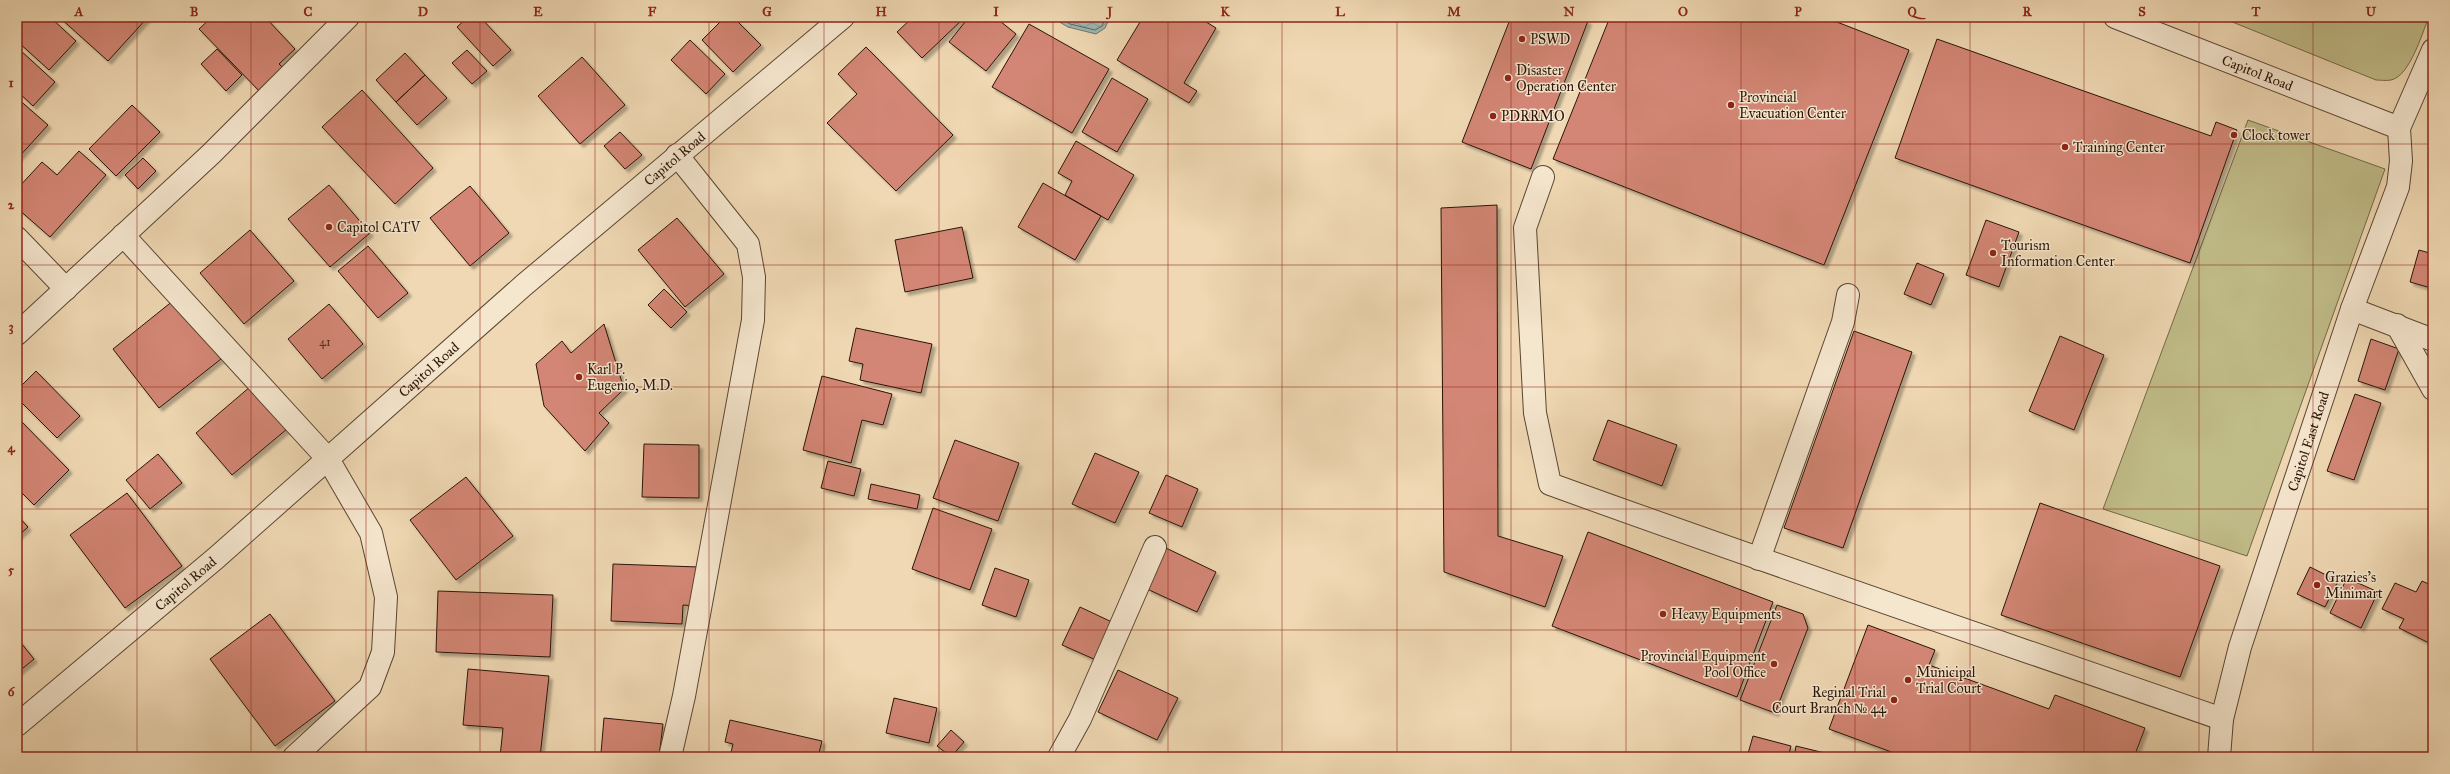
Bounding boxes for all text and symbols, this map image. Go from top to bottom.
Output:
text: A [74,4,84,20]
text: B [190,4,199,20]
text: C [304,4,313,20]
text: D [418,4,428,20]
text: E [533,4,543,20]
text: F [648,4,657,20]
text: G [762,4,772,20]
text: H [875,4,887,20]
text: I [993,4,999,20]
text: J [1105,4,1113,20]
text: K [1220,4,1230,20]
text: L [1335,4,1345,20]
text: M [1447,4,1461,20]
text: N [1563,4,1575,20]
text: O [1678,4,1688,20]
text: P [1794,4,1802,20]
text: Q [1907,4,1926,20]
text: R [2022,4,2032,20]
text: S [2138,4,2146,20]
text: T [2251,4,2261,20]
text: U [2366,4,2377,20]
place label: PSWD [1530,31,1570,48]
marker: PSWD [1517,34,1527,44]
street label: Capitol Road [2219,51,2296,94]
place label: Disaster Operation Center [1516,62,1617,95]
marker: Disaster Operation Center [1503,73,1513,83]
text: 1 [8,75,14,91]
place label: Provincial Evacuation Center [1739,89,1847,122]
marker: Provincial Evacuation Center [1726,100,1736,110]
place label: PDRRMO [1501,108,1565,125]
marker: PDRRMO [1488,111,1498,121]
place label: Clock tower [2242,127,2311,144]
street label: Capitol Road [640,128,709,189]
marker: Clock tower [2229,130,2239,140]
place label: Training Center [2073,139,2165,156]
marker: Training Center [2060,142,2070,152]
text: 2 [8,197,15,213]
place label: Capitol CATV [337,219,421,236]
marker: Capitol CATV [324,222,334,232]
place label: Tourism Information Center [2001,237,2115,270]
marker: Tourism Information Center [1988,248,1998,258]
text: 3 [8,319,14,335]
house number: 41 [319,335,331,349]
street label: Capitol Road [395,338,462,401]
place label: Karl P. Eugenio, M.D. [587,361,673,394]
marker: Karl P. Eugenio, M.D. [574,372,584,382]
street label: Capitol East Road [2284,389,2333,493]
text: 4 [7,440,15,456]
street label: Capitol Road [151,553,220,614]
text: 5 [8,562,15,578]
place label: Grazies's Minimart [2325,569,2383,602]
marker: Grazies's Minimart [2312,580,2322,590]
place label: Heavy Equipments [1671,606,1781,624]
marker: Heavy Equipments [1658,609,1668,619]
place label: Provincial Equipment Pool Office [1640,648,1766,681]
marker: Provincial Equipment Pool Office [1769,659,1779,669]
place label: Municipal Trial Court [1916,664,1981,697]
marker: Municipal Trial Court [1903,675,1913,685]
text: 6 [8,684,16,700]
place label: Reginal Trial Court Branch № 44 [1772,684,1887,717]
marker: Reginal Trial Court Branch № 44 [1889,695,1899,705]

